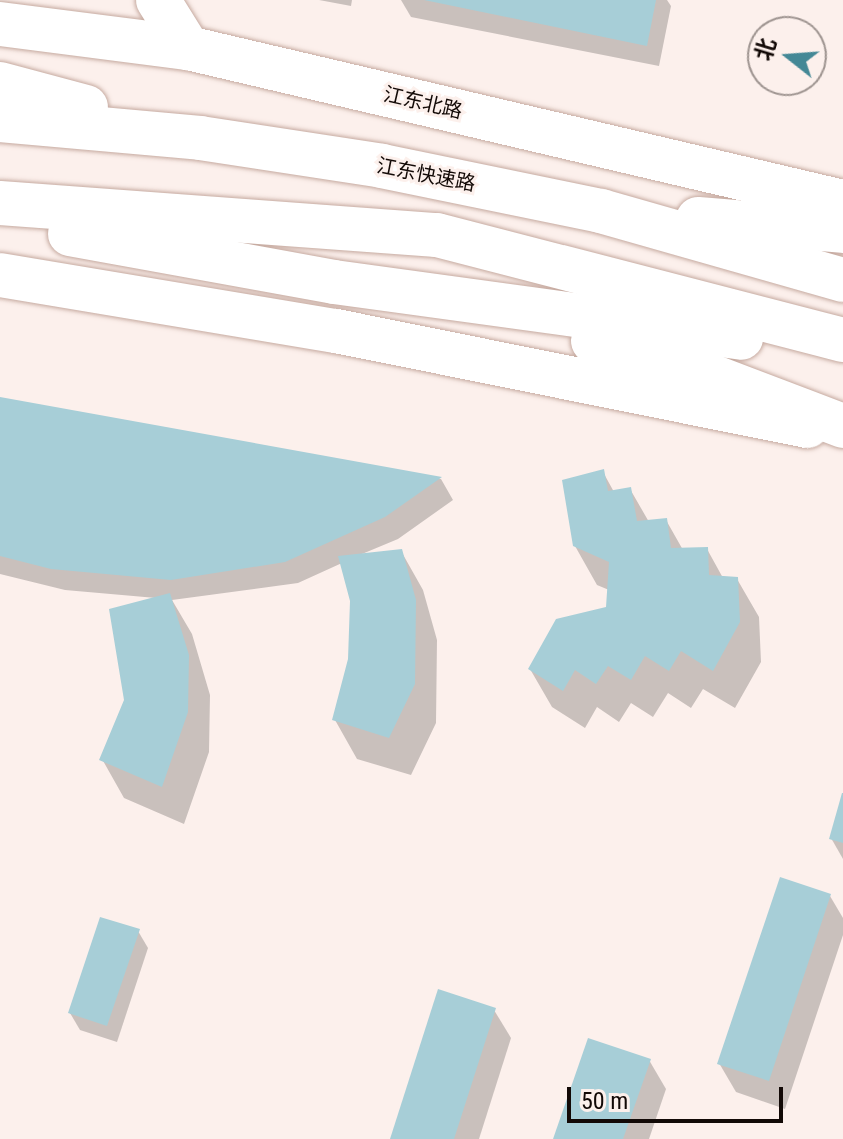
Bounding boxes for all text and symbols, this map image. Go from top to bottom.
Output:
north arrow [747,16,827,96]
text: 北 [750,35,781,64]
street label: 江东北路 [381,82,465,124]
street label: 江东快速路 [375,154,477,196]
scale bar [571,1071,787,1121]
text: 50 m [581,1087,628,1115]

